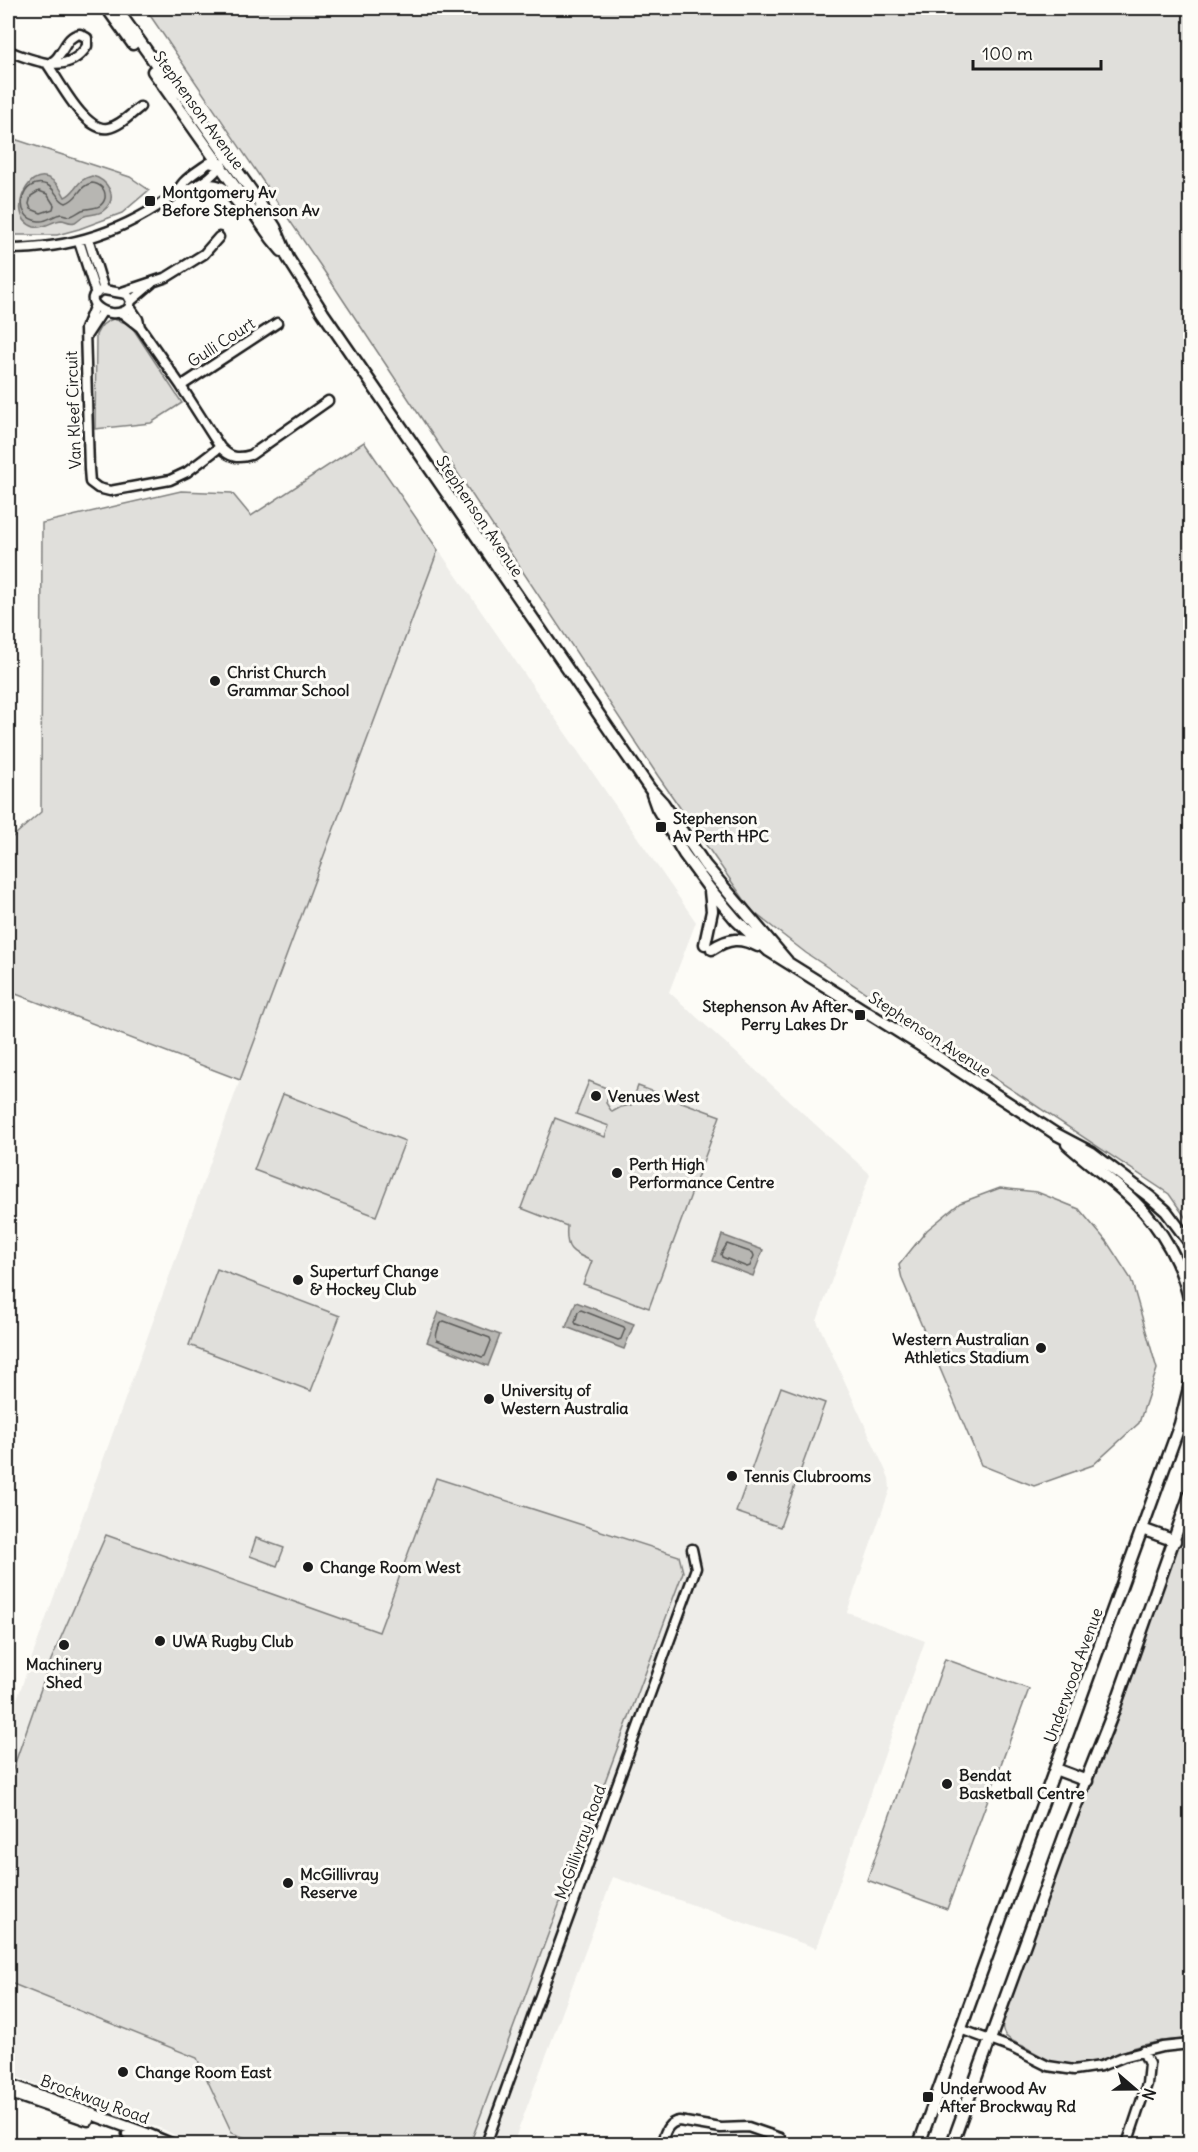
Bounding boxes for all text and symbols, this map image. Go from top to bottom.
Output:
scale bar [973,33,1100,71]
text: 100 m [982,42,1033,65]
street label: Stephenson Avenue [149,47,249,173]
place label: Montgomery Av Before Stephenson Av [162,182,320,221]
marker: Montgomery Av Before Stephenson Av [143,194,157,208]
street label: Gulli Court [184,313,259,371]
street label: Van Kleef Circuit [61,350,85,469]
street label: Stephenson Avenue [432,452,528,580]
place label: Christ Church Grammar School [227,662,349,700]
marker: Christ Church Grammar School [208,674,222,688]
place label: Stephenson Av Perth HPC [673,808,769,846]
marker: Stephenson Av Perth HPC [654,820,668,834]
street label: Stephenson Avenue [865,987,995,1081]
place label: Stephenson Av After Perry Lakes Dr [702,996,848,1035]
marker: Stephenson Av After Perry Lakes Dr [853,1008,867,1022]
place label: Venues West [608,1086,700,1106]
marker: Venues West [589,1089,603,1103]
place label: Perth High Performance Centre [629,1154,775,1192]
marker: Perth High Performance Centre [610,1166,624,1180]
place label: Superturf Change & Hockey Club [310,1261,439,1300]
marker: Superturf Change & Hockey Club [291,1273,305,1287]
place label: Western Australian Athletics Stadium [892,1329,1029,1367]
marker: Western Australian Athletics Stadium [1034,1341,1048,1355]
place label: University of Western Australia [501,1380,628,1418]
marker: University of Western Australia [482,1392,496,1406]
place label: Tennis Clubrooms [744,1466,871,1486]
marker: Tennis Clubrooms [725,1469,739,1483]
place label: Change Room West [320,1557,461,1578]
marker: Change Room West [301,1560,315,1574]
street label: Underwood Avenue [1039,1605,1107,1745]
place label: UWA Rugby Club [172,1631,294,1652]
marker: UWA Rugby Club [153,1634,167,1648]
marker: Machinery Shed [57,1638,71,1652]
place label: Machinery Shed [26,1654,102,1692]
place label: Bendat Basketball Centre [959,1765,1085,1803]
marker: Bendat Basketball Centre [940,1777,954,1791]
street label: McGillivray Road [550,1782,610,1902]
place label: McGillivray Reserve [300,1864,379,1902]
marker: McGillivray Reserve [281,1876,295,1890]
north arrow [1105,2059,1165,2119]
place label: Change Room East [135,2062,272,2083]
marker: Change Room East [116,2065,130,2079]
street label: Brockway Road [38,2070,152,2128]
place label: Underwood Av After Brockway Rd [940,2078,1076,2117]
text: N [1138,2086,1160,2103]
marker: Underwood Av After Brockway Rd [921,2090,935,2104]

